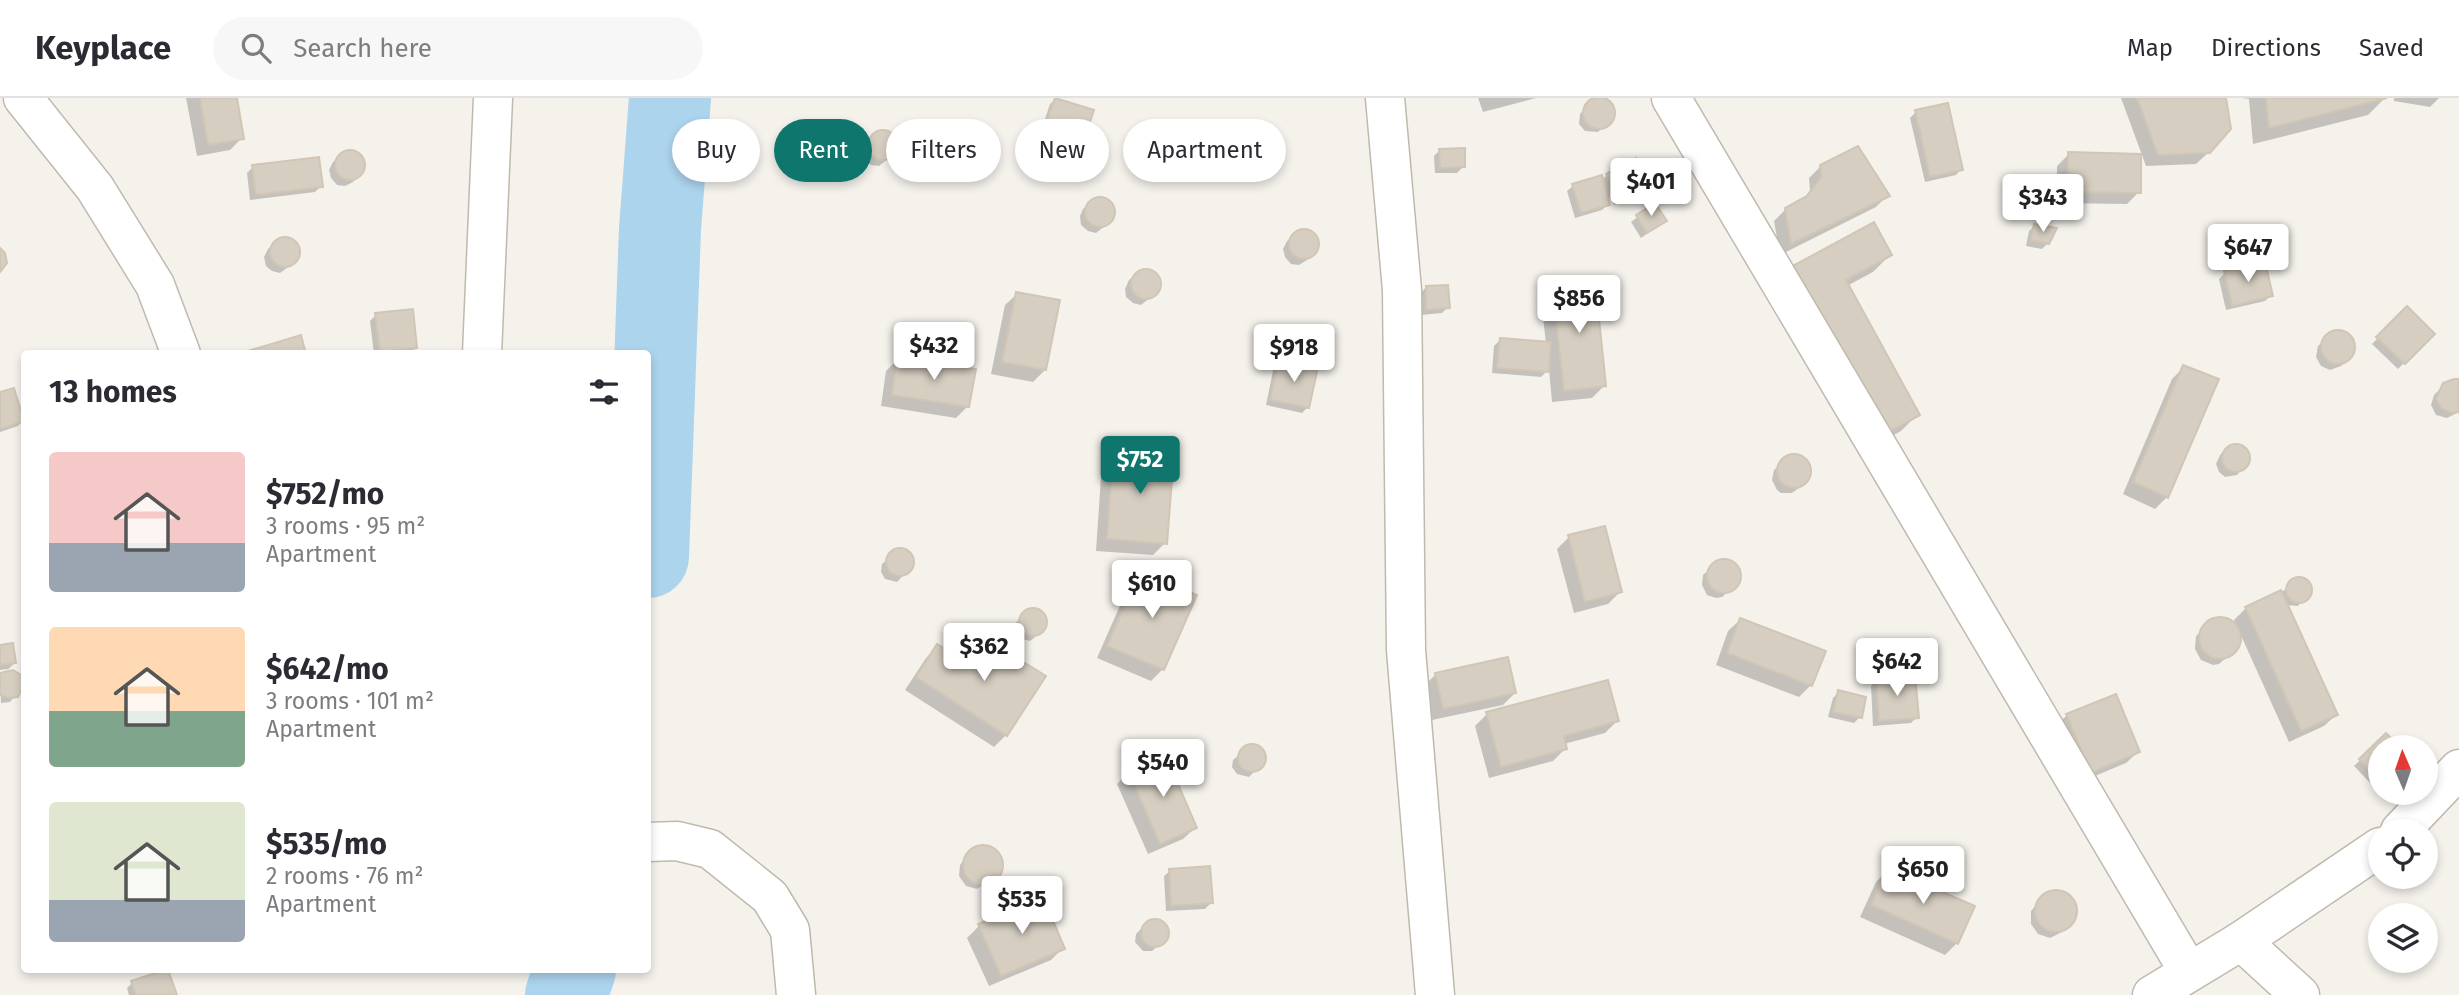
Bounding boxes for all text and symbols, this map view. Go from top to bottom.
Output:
search box [213,17,703,80]
text: Keyplace [35,28,171,68]
icon: search [237,29,275,67]
text: Search here [293,33,432,64]
text: Map [2127,34,2173,62]
text: Directions [2211,34,2321,62]
text: Saved [2359,34,2424,62]
chip: Buy [672,119,760,182]
chip: Rent [774,119,872,182]
chip: Filters [886,119,1001,182]
chip: New [1015,119,1109,182]
chip: Apartment [1123,119,1286,182]
pin: $401 [1610,158,1692,218]
text: $401 [1626,167,1676,195]
pin: $343 [2002,174,2084,234]
text: $343 [2018,183,2068,211]
pin: $647 [2207,225,2289,284]
text: $647 [2224,233,2272,261]
pin: $856 [1538,275,1620,335]
text: $856 [1553,284,1605,312]
pin: $432 [893,322,975,382]
pin: $918 [1253,324,1335,384]
text: $432 [910,331,958,359]
text: $918 [1270,333,1318,361]
icon: filters [585,373,623,411]
text: 13 homes [49,374,177,410]
pin: $752 [1099,436,1181,496]
text: $752 [1117,445,1163,473]
text: $752/mo [266,476,384,512]
icon: home [105,480,189,564]
text: 3 rooms · 95 m² [266,512,425,540]
text: Apartment [266,540,376,568]
pin: $610 [1111,560,1193,620]
text: $610 [1128,569,1176,597]
pin: $362 [943,624,1025,683]
text: $362 [959,632,1009,660]
pin: $642 [1856,638,1938,698]
text: $642 [1872,647,1922,675]
text: $642/mo [266,651,389,687]
icon: home [105,655,189,739]
text: 3 rooms · 101 m² [266,687,434,715]
text: Apartment [266,715,376,743]
north arrow [2368,735,2438,805]
map controls [2368,735,2438,973]
pin: $540 [1122,740,1204,799]
text: $540 [1137,748,1189,776]
button: locate [2368,819,2438,889]
text: $535/mo [266,826,387,862]
icon: home [105,830,189,914]
pin: $650 [1882,846,1964,906]
text: $650 [1897,855,1949,883]
text: 2 rooms · 76 m² [266,862,424,890]
pin: $535 [981,876,1063,936]
text: $535 [997,885,1047,913]
text: Apartment [266,890,376,918]
button: layers [2368,903,2438,973]

